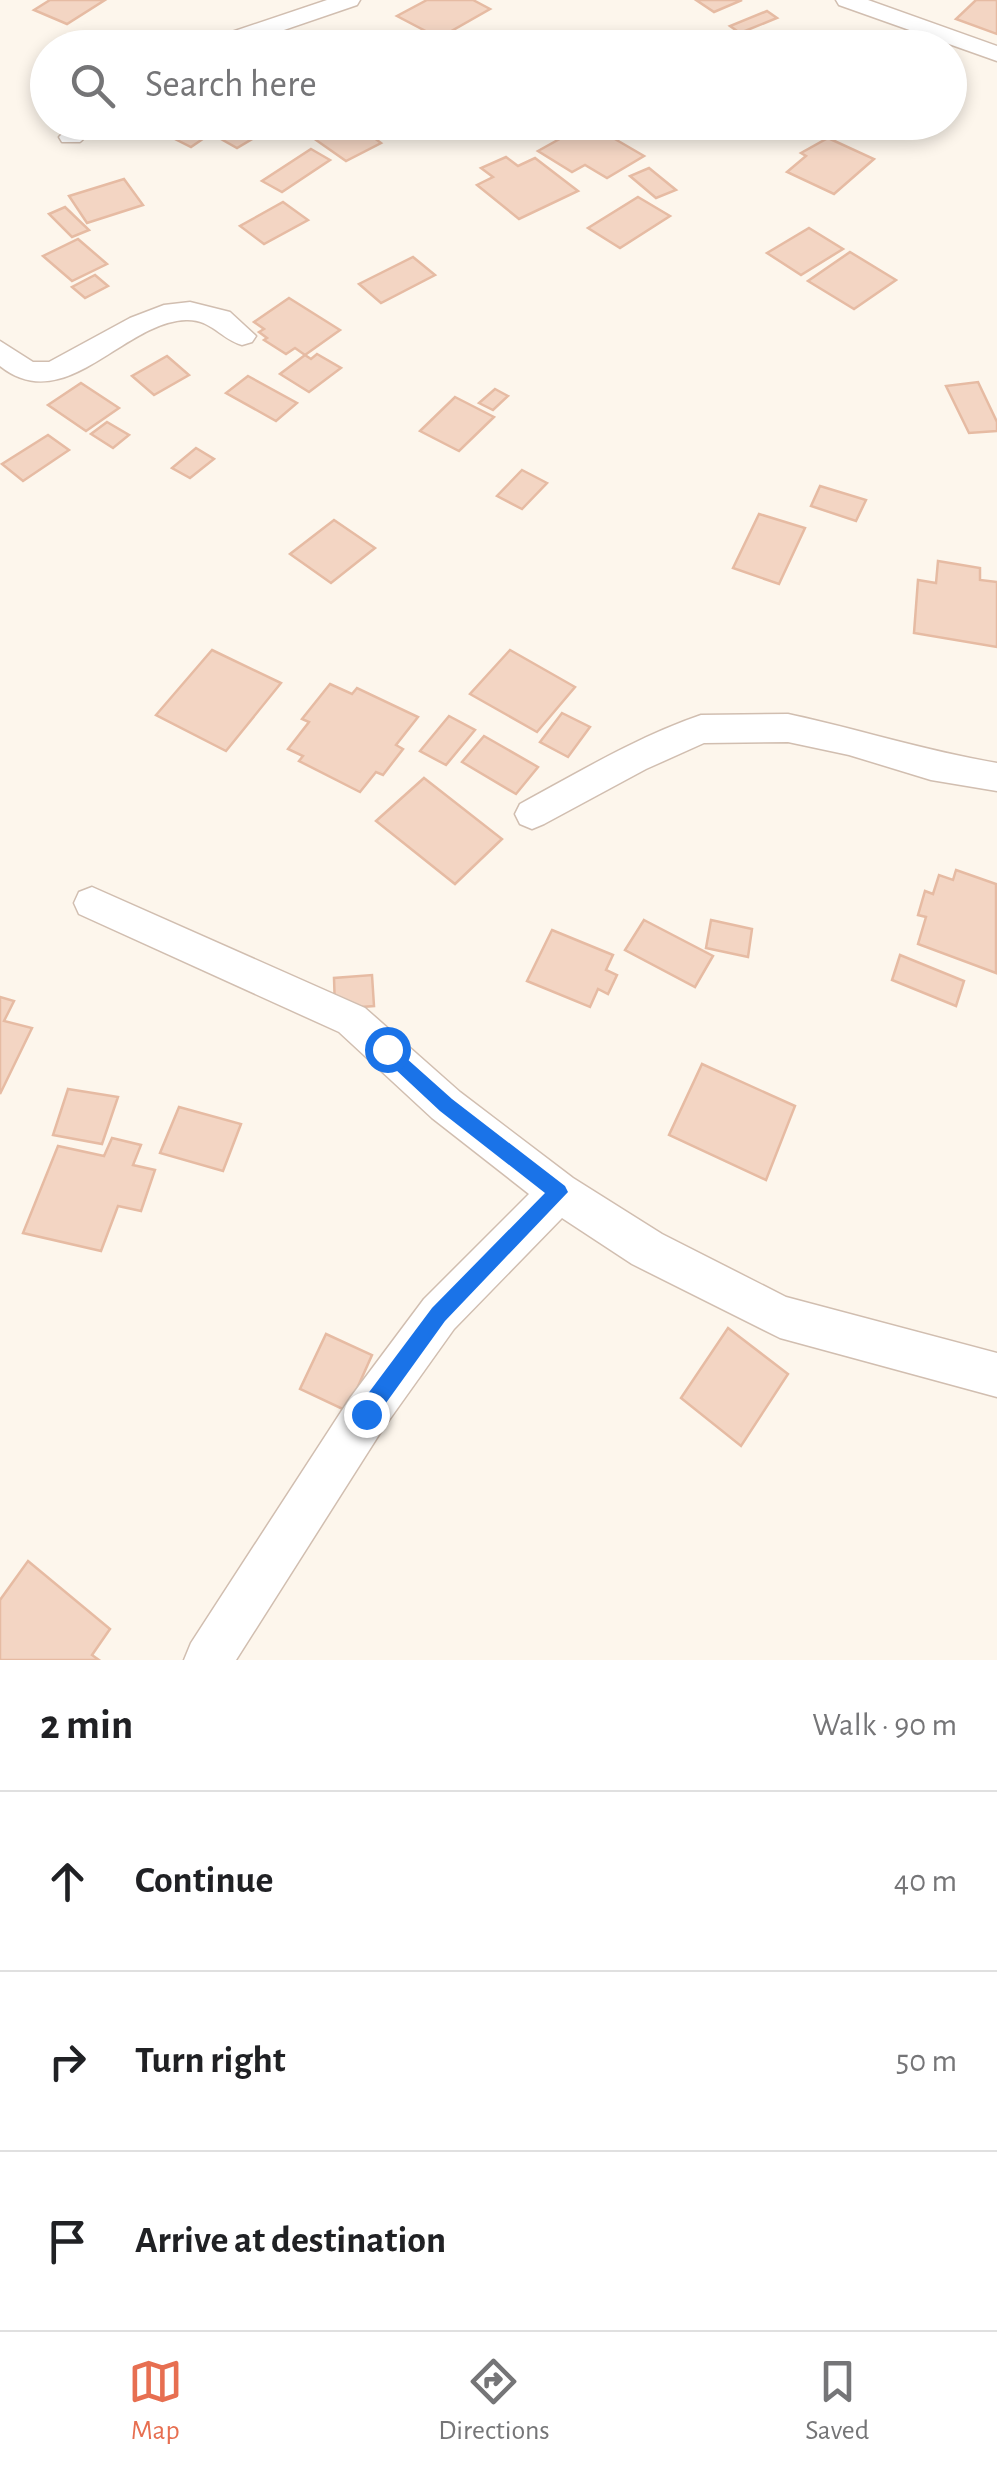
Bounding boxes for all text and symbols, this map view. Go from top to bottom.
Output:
search box [30,30,967,140]
icon: search [65,58,120,113]
text: Search here [145,66,317,104]
route start [365,1027,411,1073]
route end [344,1392,390,1438]
text: 2 min [40,1704,133,1746]
text: Walk · 90 m [812,1709,957,1741]
icon: ahead [40,1854,95,1909]
text: Continue [135,1862,273,1900]
text: 40 m [894,1865,957,1897]
icon: right [40,2034,95,2089]
text: Turn right [135,2042,285,2080]
text: 50 m [896,2045,957,2077]
icon: arrive [40,2214,95,2269]
text: Arrive at destination [135,2222,446,2260]
tab: Map [128,2354,183,2448]
tab: Directions [438,2354,550,2448]
tab: Saved [805,2354,869,2448]

